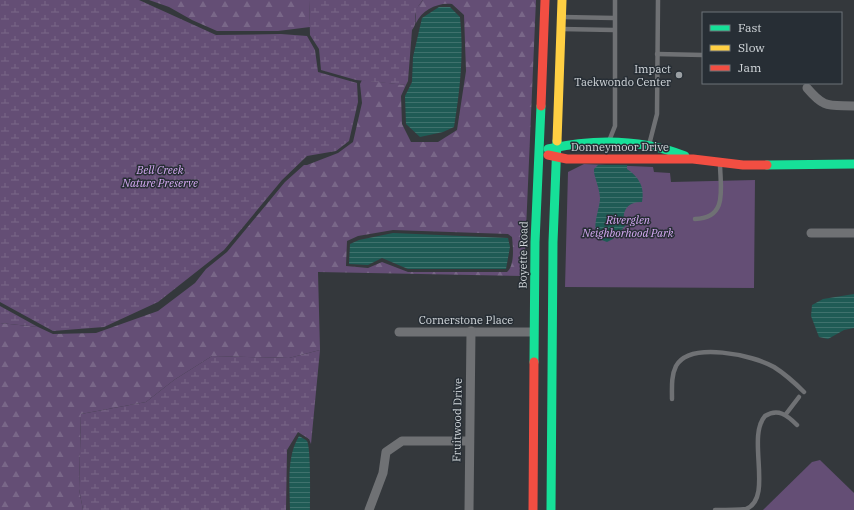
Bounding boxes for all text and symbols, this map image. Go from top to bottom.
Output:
legend [702,12,842,84]
text: Fast [738,20,762,35]
text: Slow [738,40,765,55]
text: Jam [738,60,762,75]
place label: Impact Taekwondo Center [574,62,671,89]
marker: Impact Taekwondo Center [674,70,684,80]
street label: Donneymoor Drive [571,140,669,154]
park label: Bell Creek Nature Preserve [121,163,198,190]
park label: Riverglen Neighborhood Park [581,213,674,240]
street label: Boyette Road [515,221,531,289]
street label: Cornerstone Place [419,313,513,327]
street label: Fruitwood Drive [449,378,465,462]

